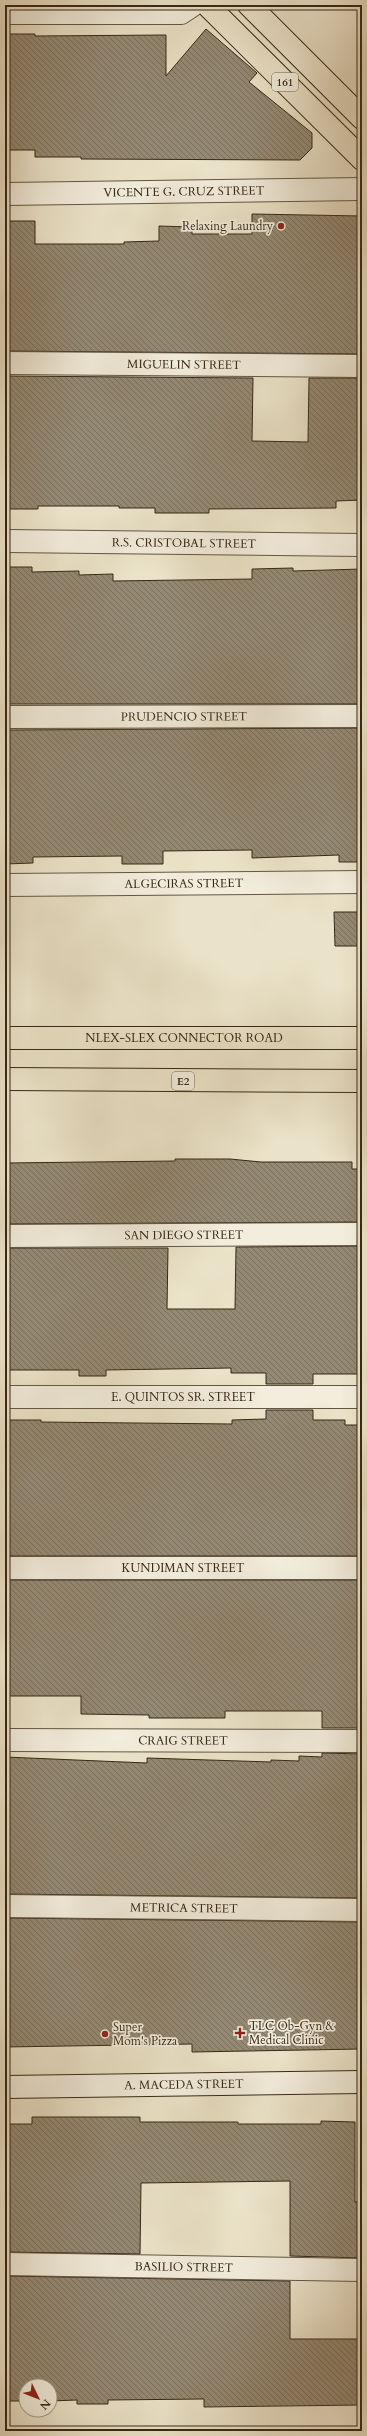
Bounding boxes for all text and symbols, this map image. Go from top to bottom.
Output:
road number: 161 [272,73,298,91]
street label: VICENTE G. CRUZ STREET [103,182,265,201]
place label: Relaxing Laundry [182,218,274,234]
marker: Relaxing Laundry [276,221,286,231]
street label: MIGUELIN STREET [127,356,241,373]
street label: R.S. CRISTOBAL STREET [112,534,257,552]
street label: PRUDENCIO STREET [121,708,247,725]
street label: ALGECIRAS STREET [124,875,244,892]
street label: NLEX-SLEX CONNECTOR ROAD [85,1030,283,1046]
road number: E2 [172,1072,194,1090]
street label: SAN DIEGO STREET [124,1227,244,1243]
street label: E. QUINTOS SR. STREET [111,1389,255,1405]
street label: KUNDIMAN STREET [122,1560,245,1576]
street label: CRAIG STREET [138,1732,228,1749]
street label: METRICA STREET [130,1899,238,1917]
place label: TLC Ob-Gyn & Medical Clinic [249,2018,335,2048]
place label: Super Mom's Pizza [113,2019,178,2049]
marker: TLC Ob-Gyn & Medical Clinic [234,2027,246,2039]
marker: Super Mom's Pizza [100,2029,110,2039]
street label: A. MACEDA STREET [124,2076,244,2093]
street label: BASILIO STREET [135,2258,234,2276]
north arrow [18,2378,58,2418]
text: N [36,2396,54,2413]

